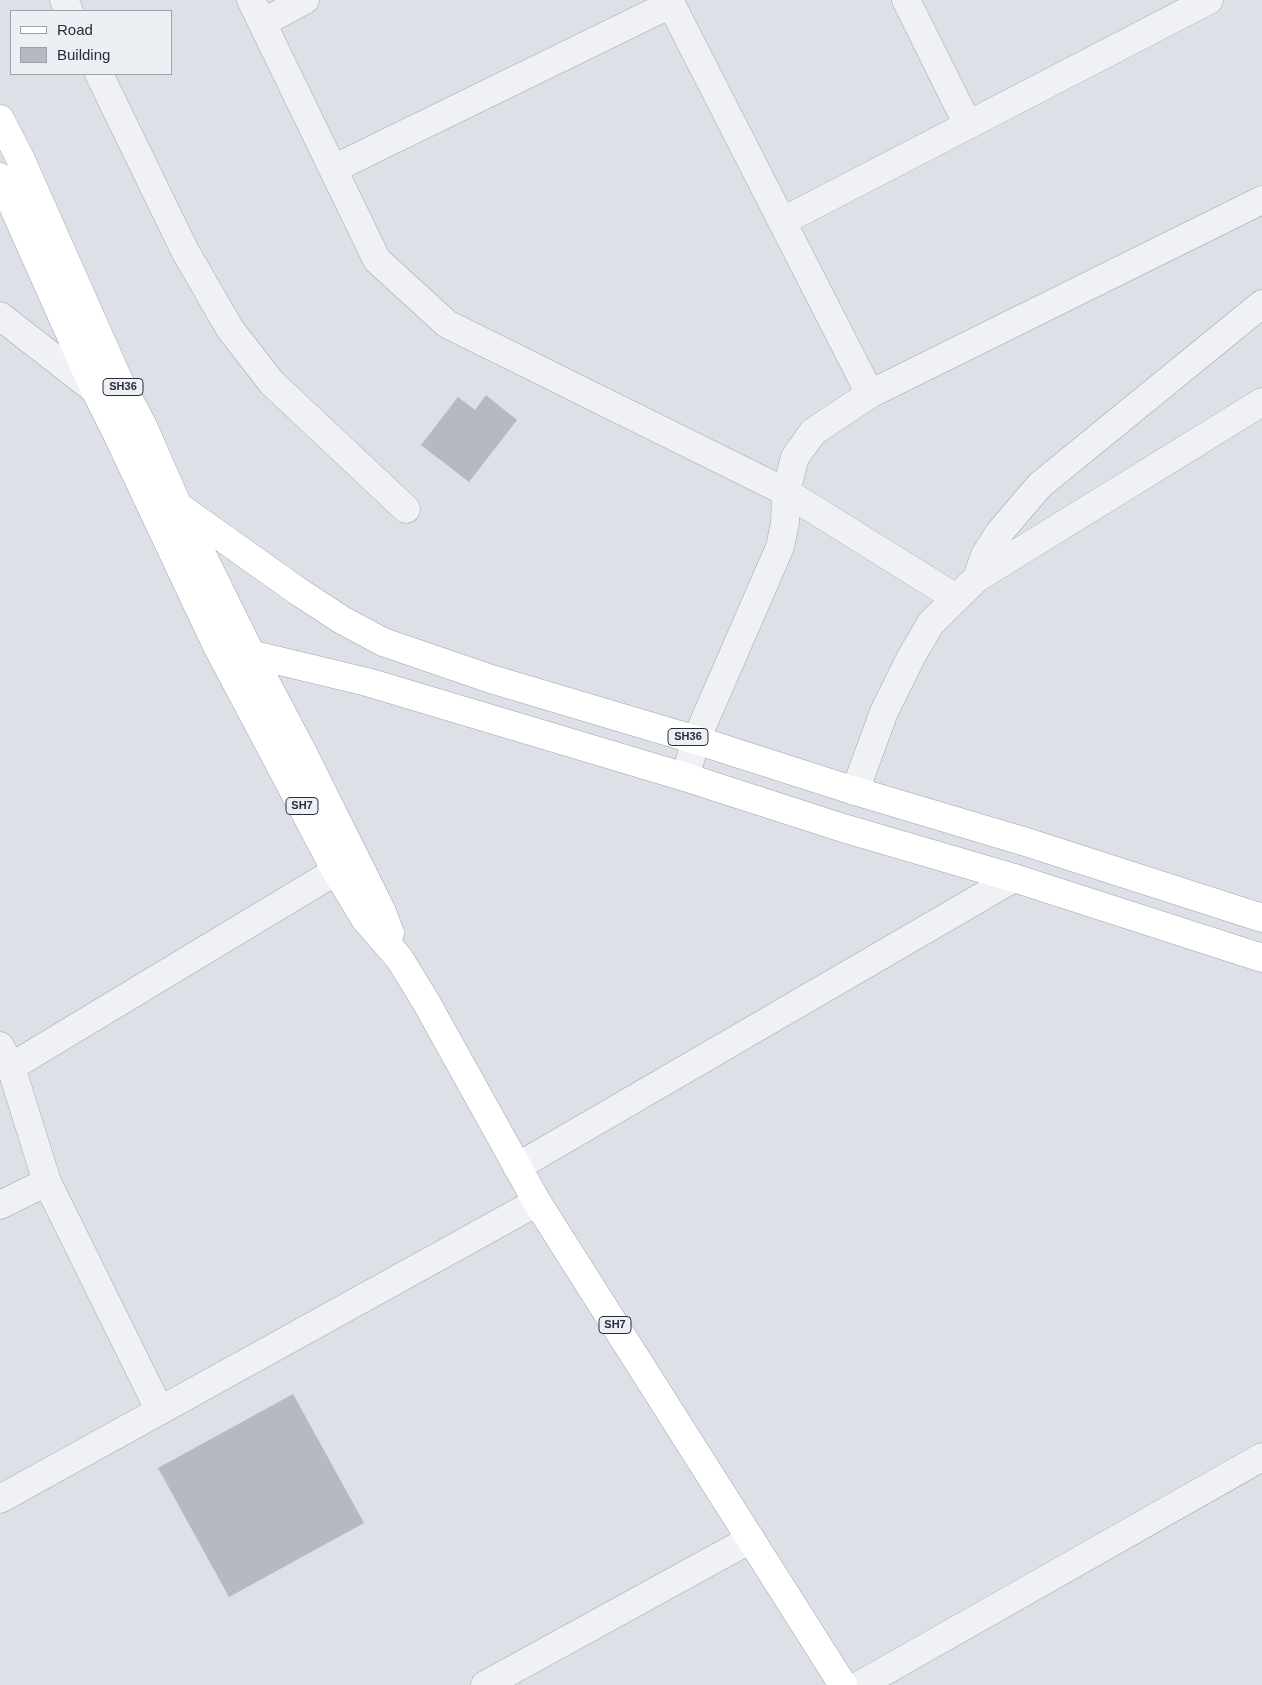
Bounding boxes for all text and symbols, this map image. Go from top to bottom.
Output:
legend [10,10,172,75]
text: Road [57,21,93,38]
text: Building [57,46,110,63]
road number: SH36 [103,378,143,396]
road number: SH36 [668,729,708,746]
road number: SH7 [286,798,318,814]
road number: SH7 [599,1316,631,1334]

